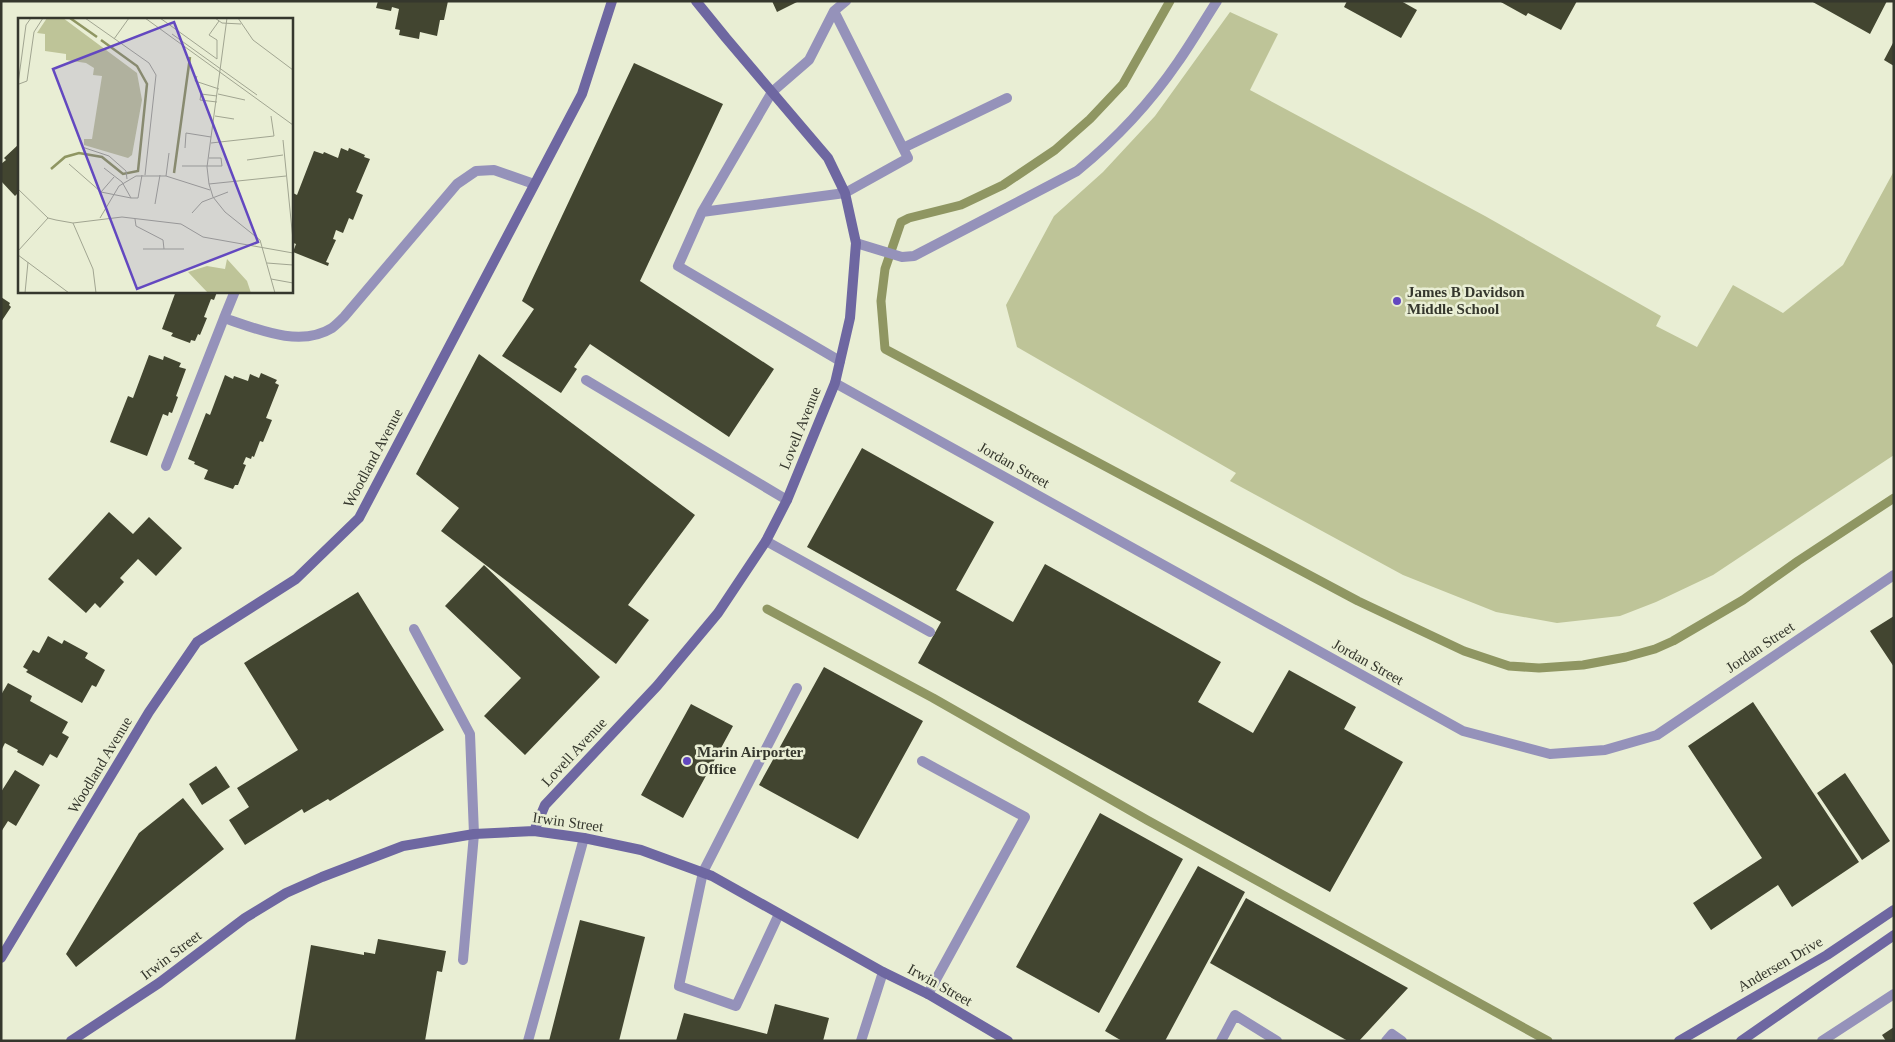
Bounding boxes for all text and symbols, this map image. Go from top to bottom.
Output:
inset map [18,18,292,292]
place label: James B Davidson Middle School [1407,284,1525,317]
marker: James B Davidson Middle School [1391,295,1403,307]
street label: Lovell Avenue [776,384,824,472]
street label: Woodland Avenue [340,406,406,510]
street label: Jordan Street [976,439,1053,491]
street label: Jordan Street [1723,618,1798,676]
street label: Jordan Street [1330,636,1407,688]
street label: Woodland Avenue [65,714,135,816]
street label: Lovell Avenue [538,714,610,789]
place label: Marin Airporter Office [697,744,804,777]
marker: Marin Airporter Office [681,755,693,767]
street label: Irwin Street [532,809,605,835]
street label: Irwin Street [138,927,205,983]
street label: Andersen Drive [1735,933,1826,995]
street label: Irwin Street [905,961,976,1010]

